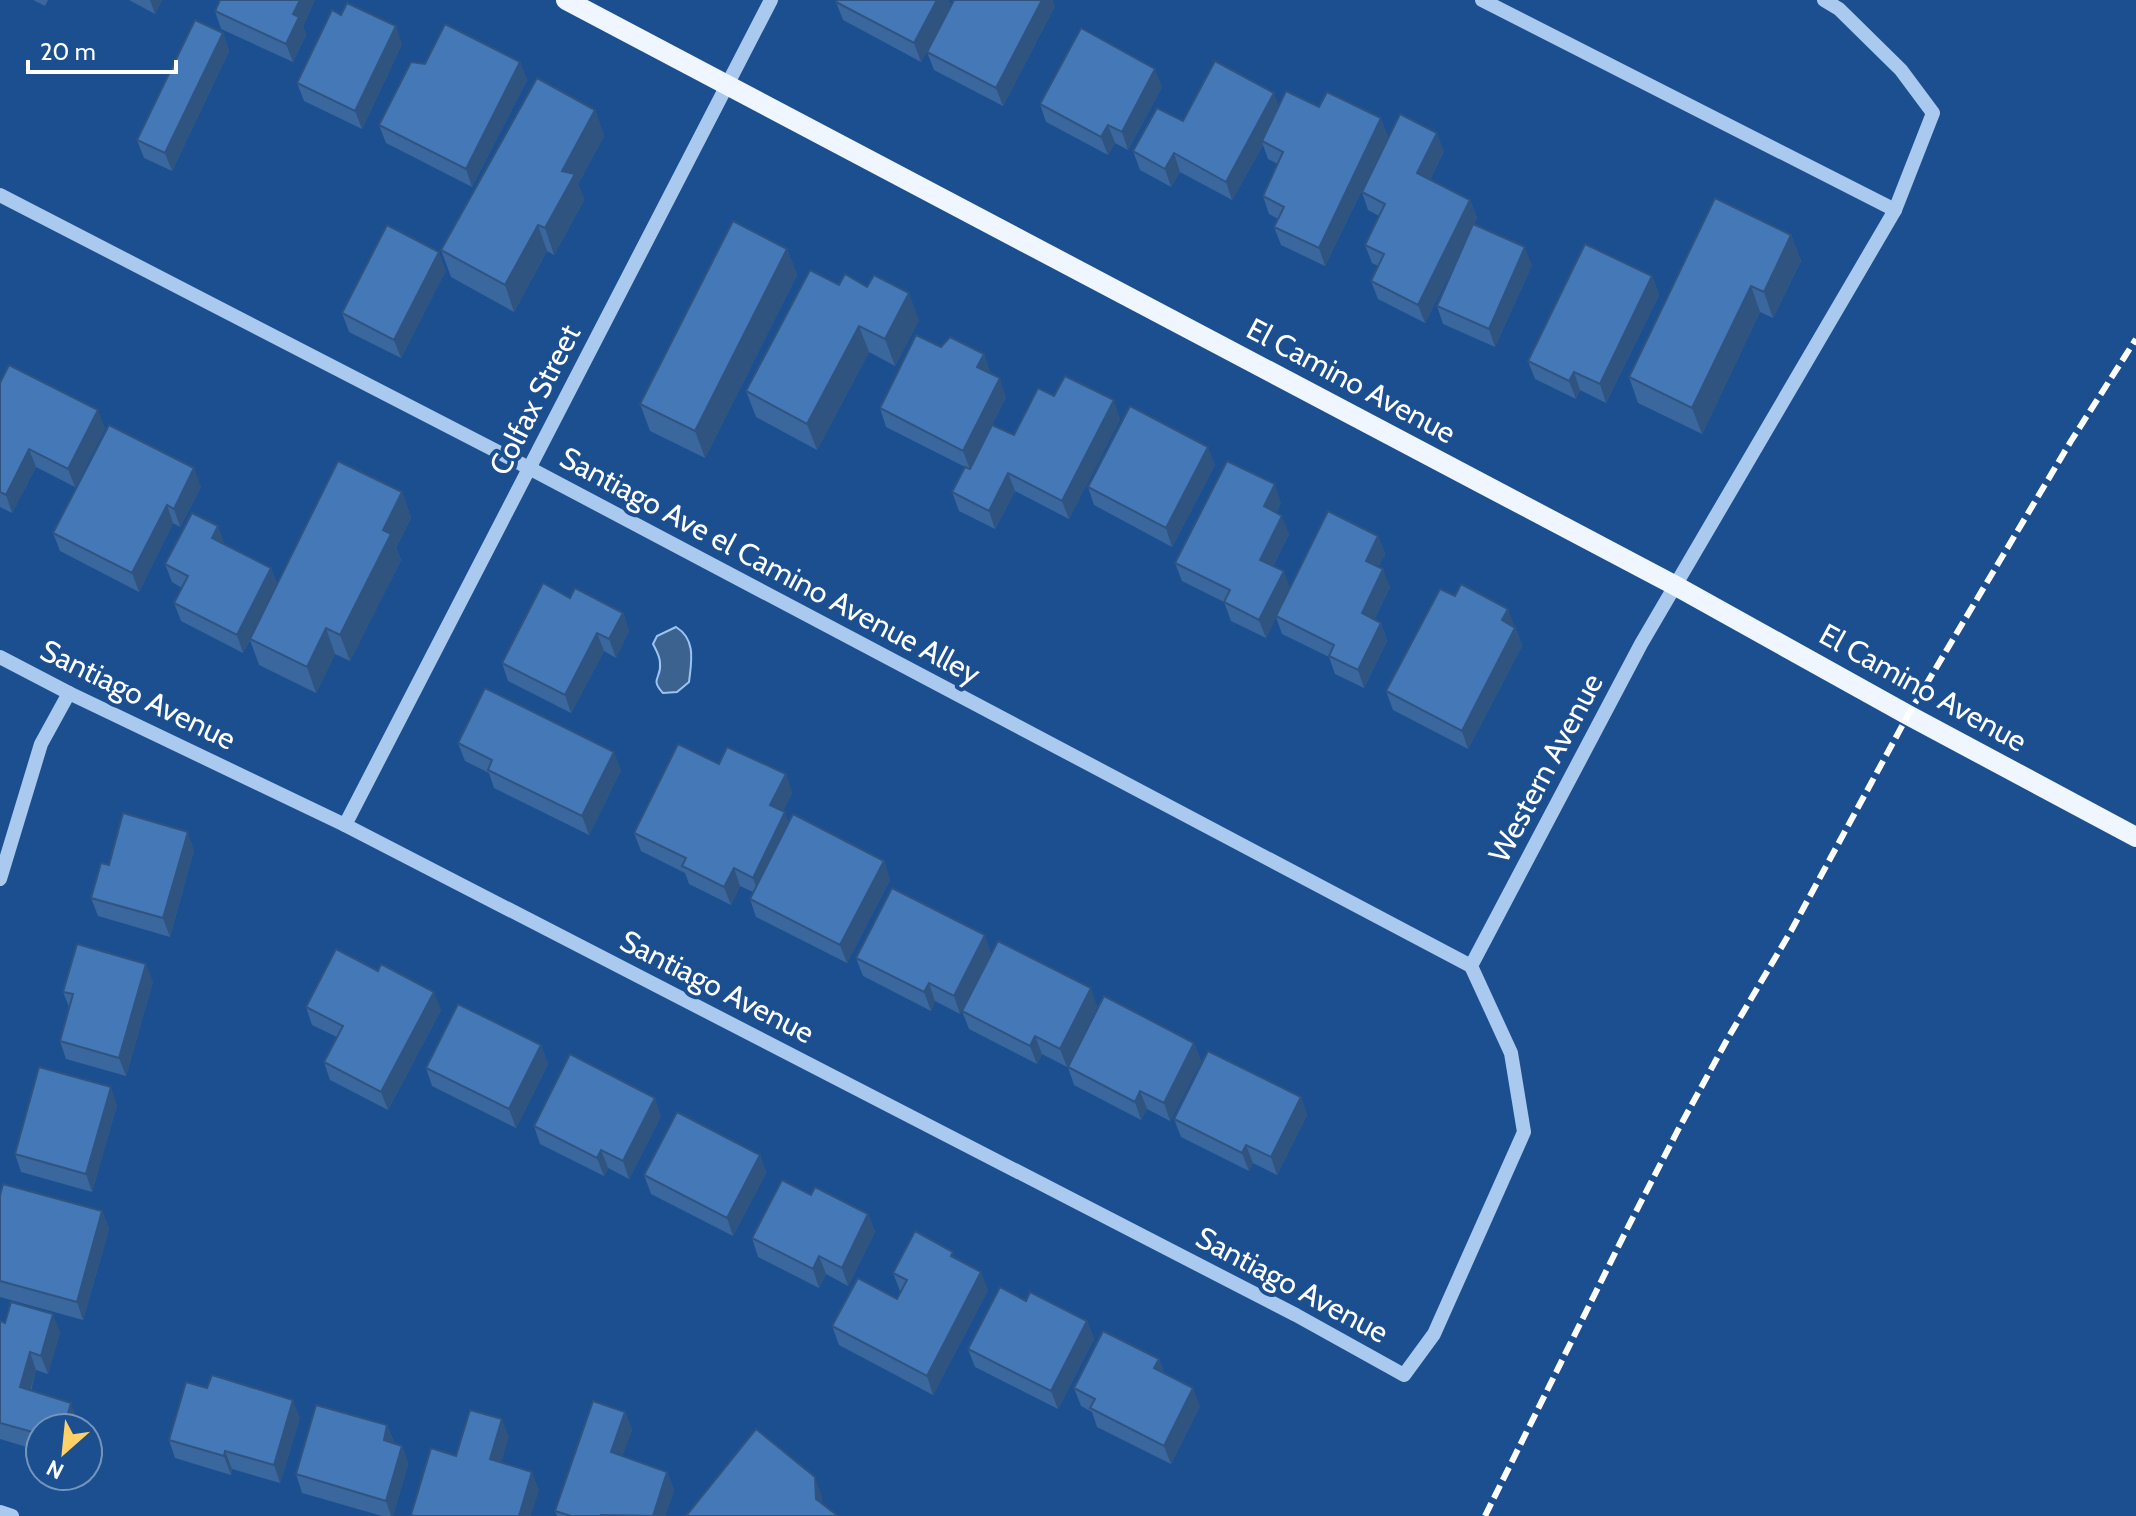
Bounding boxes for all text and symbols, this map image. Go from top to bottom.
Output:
scale bar [28,24,176,74]
text: 20 m [40,37,96,66]
street label: El Camino Avenue [1241,310,1462,451]
street label: Colfax Street [481,318,588,481]
street label: Santiago Ave el Camino Avenue Alley [554,439,987,692]
street label: El Camino Avenue [1813,615,2033,760]
street label: Santiago Avenue [35,631,242,758]
street label: Western Avenue [1480,667,1611,868]
street label: Santiago Avenue [614,922,820,1051]
street label: Santiago Avenue [1190,1218,1395,1351]
north arrow [24,1412,104,1492]
text: N [42,1454,68,1485]

